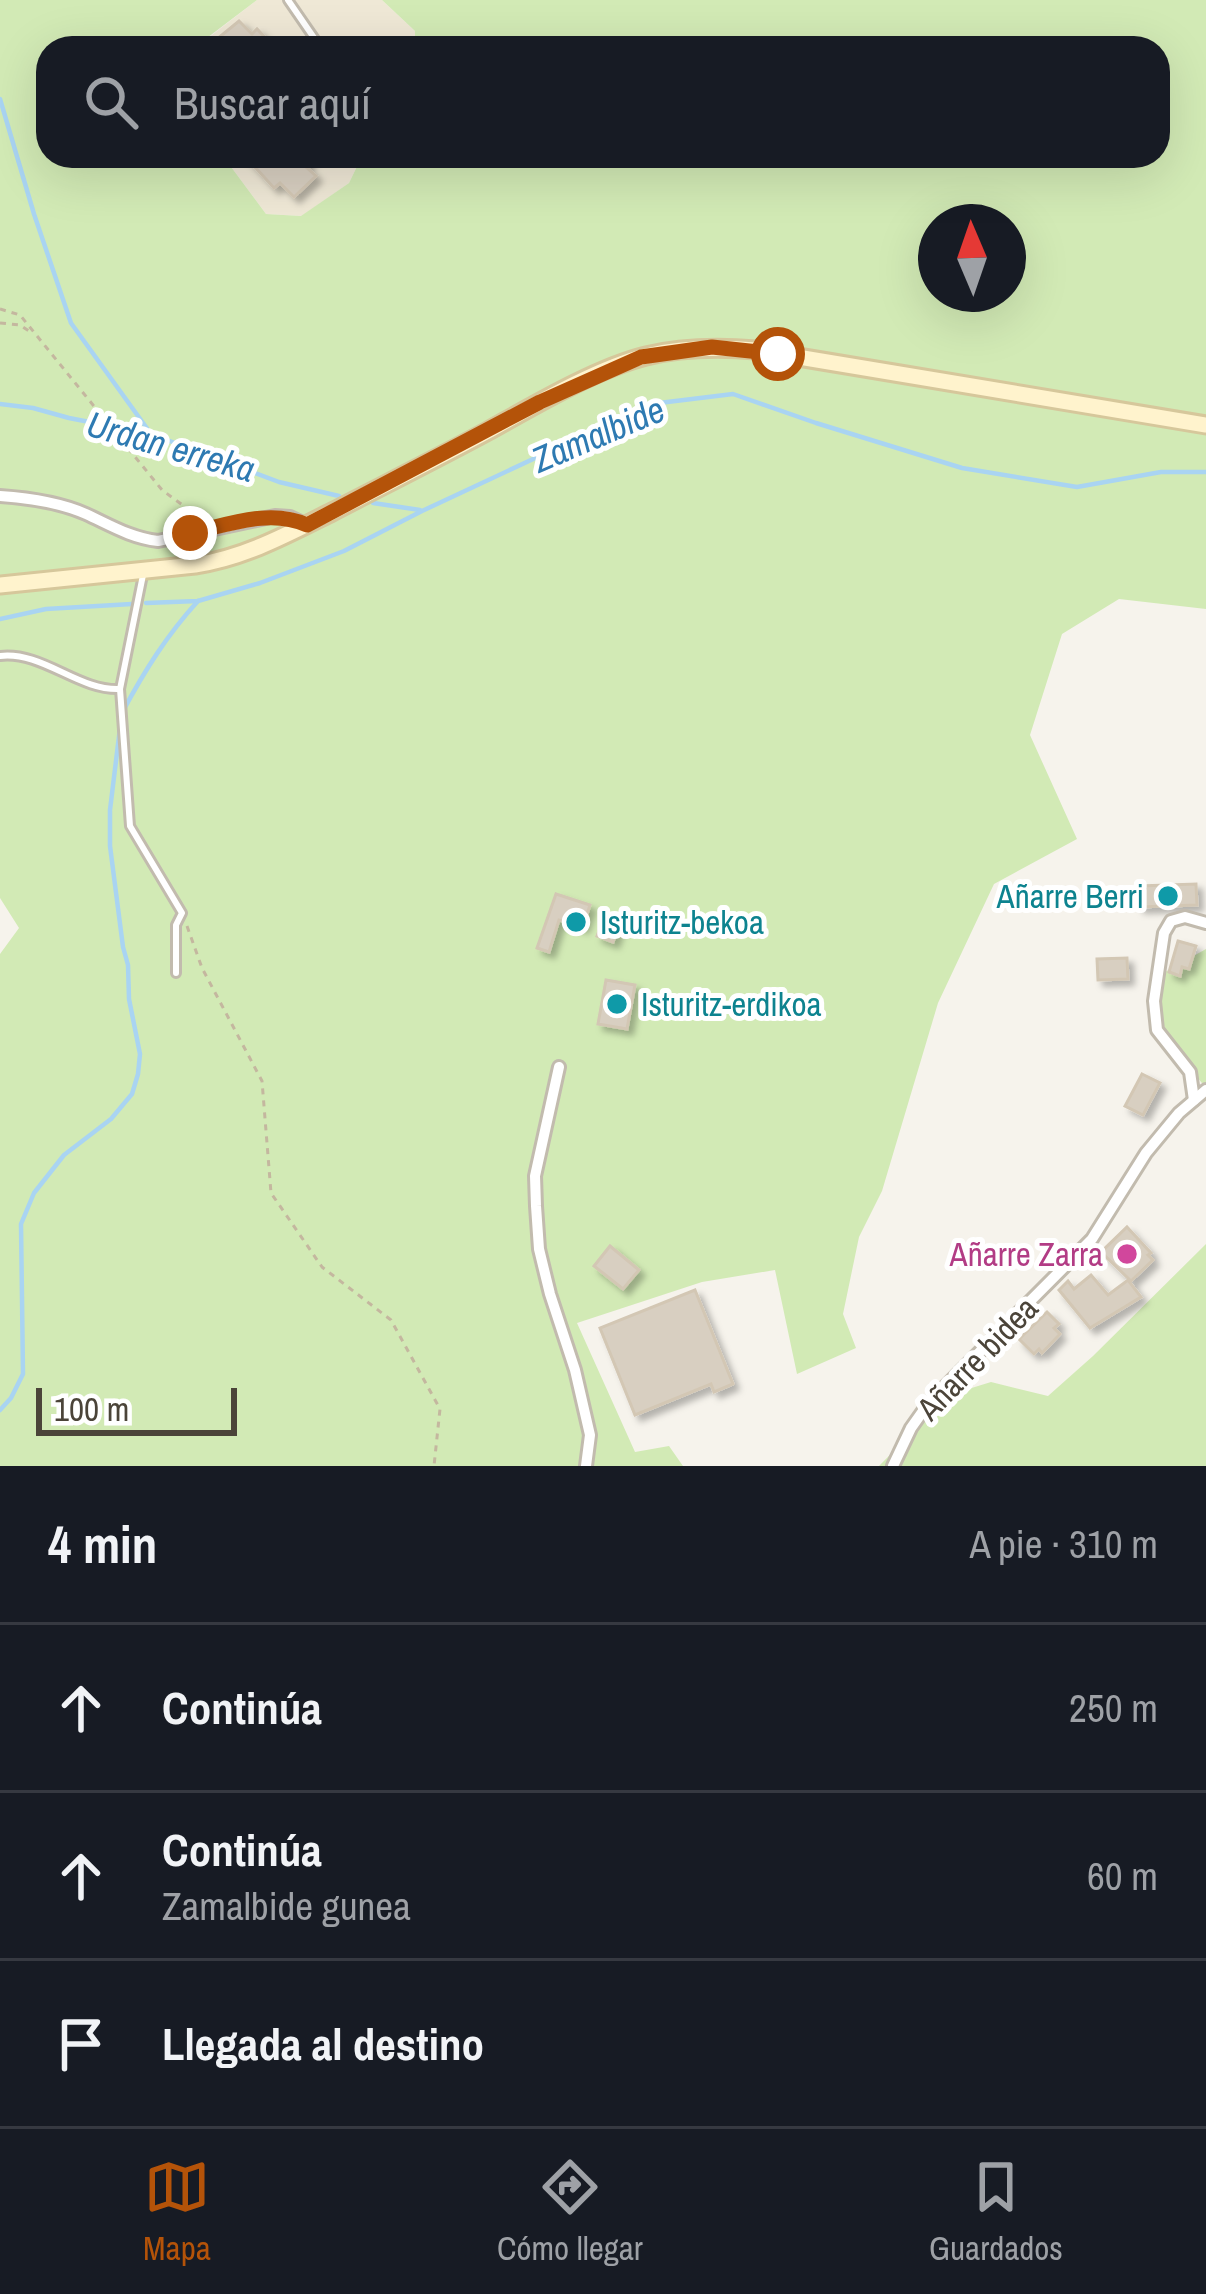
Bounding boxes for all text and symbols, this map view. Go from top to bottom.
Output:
search box [36,36,1170,168]
icon: search [78,69,144,135]
text: Buscar aquí [174,72,371,133]
north arrow [918,204,1026,312]
route start [751,327,805,381]
water label: Zamalbide [524,385,672,484]
water label: Urdan erreka [82,399,260,493]
route end [163,506,217,560]
place label: Añarre Berri [996,874,1144,918]
marker: Añarre Berri [1155,883,1181,909]
place label: Isturitz-bekoa [600,900,764,944]
marker: Isturitz-bekoa [563,909,589,935]
place label: Isturitz-erdikoa [641,982,821,1026]
marker: Isturitz-erdikoa [604,991,630,1017]
place label: Añarre Zarra [949,1232,1103,1276]
marker: Añarre Zarra [1114,1241,1140,1267]
street label: Añarre bidea [906,1286,1047,1430]
scale bar [36,1382,237,1435]
text: 100 m [54,1387,129,1431]
text: 4 min [48,1510,157,1579]
text: A pie · 310 m [970,1518,1158,1570]
icon: ahead [48,1675,114,1741]
text: Continúa [162,1677,322,1738]
text: 250 m [1069,1682,1158,1734]
text: Continúa [162,1819,322,1880]
icon: ahead [48,1843,114,1909]
text: 60 m [1087,1850,1158,1902]
text: Zamalbide gunea [162,1880,411,1932]
icon: arrive [48,2011,114,2077]
text: Llegada al destino [162,2013,484,2074]
tab: Mapa [143,2154,211,2270]
tab: Cómo llegar [497,2154,643,2270]
tab: Guardados [929,2154,1063,2270]

